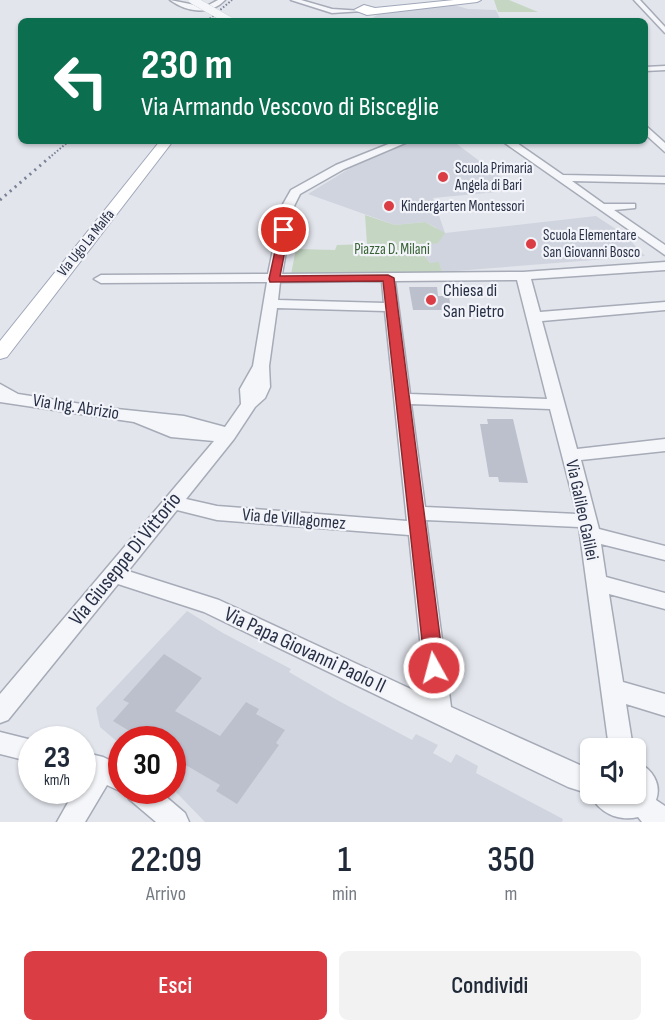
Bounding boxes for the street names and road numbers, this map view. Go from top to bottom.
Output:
street label: Via Ugo La Malfa [53,205,119,280]
street label: Via Ing. Abrizio [31,390,121,424]
street label: Via Galileo Galilei [561,458,603,562]
street label: Via Giuseppe Di Vittorio [64,487,186,631]
street label: Via de Villagomez [241,504,347,534]
street label: Via Papa Giovanni Paolo II [220,602,390,698]

